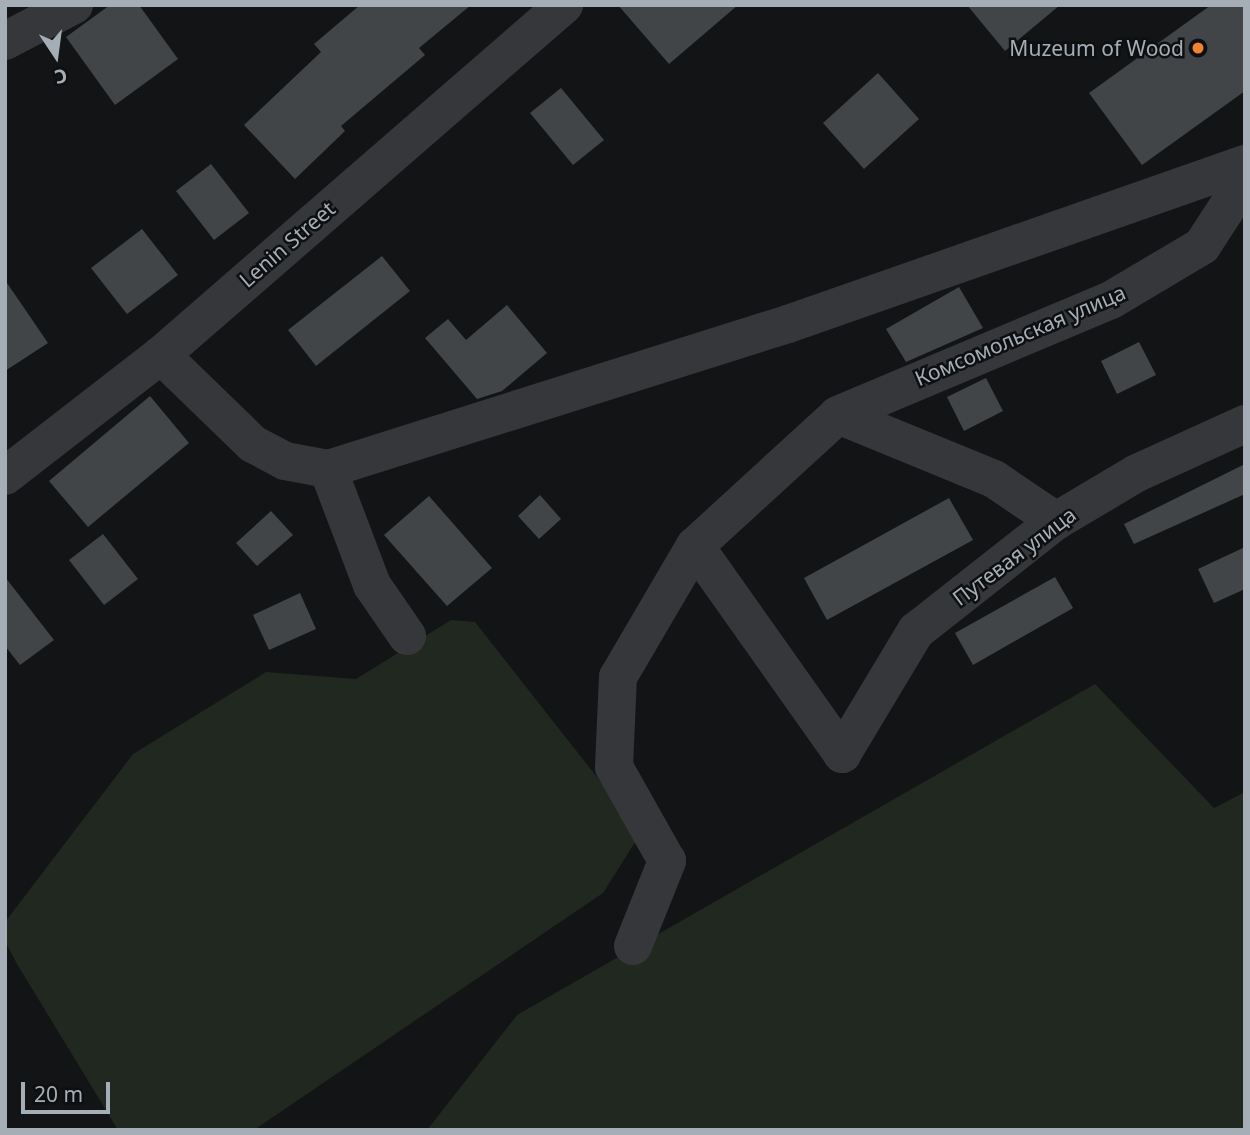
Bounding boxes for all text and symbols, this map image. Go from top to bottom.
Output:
north arrow [21,21,91,91]
place label: Muzeum of Wood [1009,35,1184,61]
marker: Muzeum of Wood [1190,40,1206,56]
text: С [52,62,70,91]
street label: Lenin Street [234,196,340,292]
street label: Комсомольская улица [911,279,1129,391]
street label: Путевая улица [947,501,1081,611]
scale bar [24,1068,114,1112]
text: 20 m [34,1080,83,1108]

